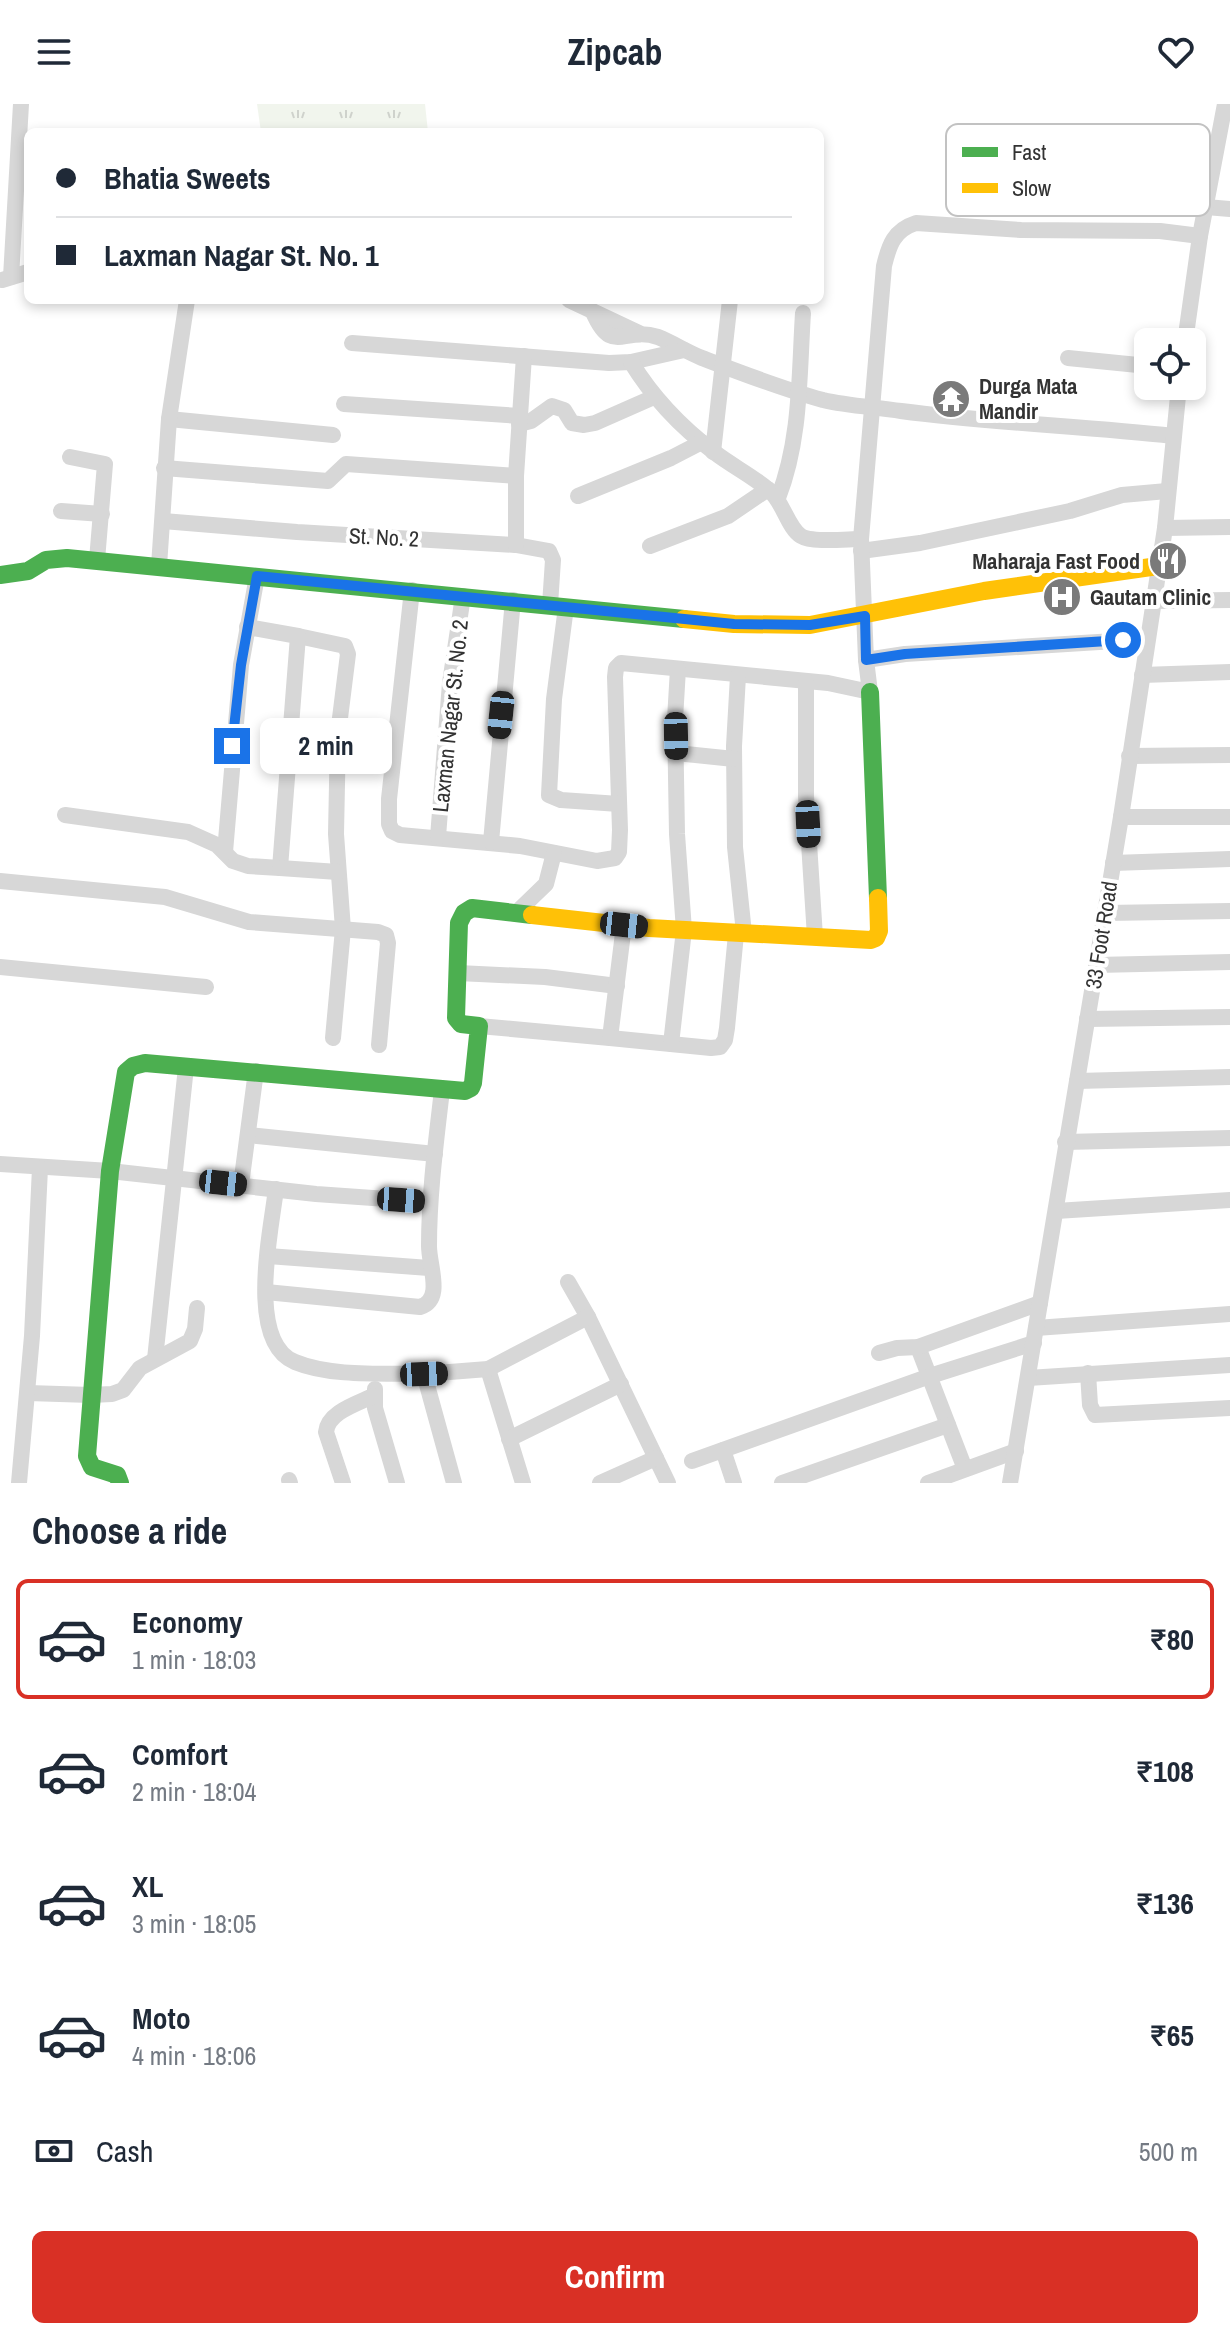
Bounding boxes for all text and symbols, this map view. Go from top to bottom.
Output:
text: Zipcab [567,28,663,76]
icon: menu [32,30,76,74]
icon: heart [1154,30,1198,74]
legend [946,124,1210,216]
text: Fast [1012,137,1046,167]
text: Bhatia Sweets [104,158,271,198]
text: Slow [1012,173,1051,203]
text: Laxman Nagar St. No. 1 [104,235,379,275]
map controls [1134,328,1206,400]
button: locate [1134,328,1206,400]
place label: Durga Mata Mandir [979,371,1077,426]
temple icon: Durga Mata Mandir [930,378,972,420]
street label: St. No. 2 [348,520,420,554]
restaurant icon: Maharaja Fast Food [1147,540,1189,582]
place label: Maharaja Fast Food [972,546,1140,576]
hospital icon: Gautam Clinic [1041,576,1083,618]
place label: Gautam Clinic [1090,582,1211,612]
street label: Laxman Nagar St. No. 2 [425,618,475,814]
route start [1105,622,1141,658]
car [487,690,515,740]
car [664,712,688,760]
callout: 2 min [260,718,392,774]
route end [214,728,250,764]
text: 2 min [298,728,354,763]
car [795,799,821,849]
street label: 33 Foot Road [1078,879,1124,991]
car [599,911,649,939]
car [198,1169,248,1197]
car [376,1186,426,1214]
car [400,1361,448,1387]
text: Choose a ride [32,1507,227,1555]
text: Economy [132,1602,243,1642]
icon: car [36,1603,108,1675]
text: ₹80 [1149,1619,1194,1659]
text: 1 min · 18:03 [132,1642,256,1677]
text: Comfort [132,1734,228,1774]
icon: car [36,1735,108,1807]
text: ₹108 [1136,1751,1194,1791]
text: 2 min · 18:04 [132,1774,256,1809]
text: XL [132,1866,163,1906]
icon: car [36,1867,108,1939]
text: ₹136 [1136,1883,1194,1923]
text: 3 min · 18:05 [132,1906,256,1941]
text: Moto [132,1998,191,2038]
icon: car [36,1999,108,2071]
text: ₹65 [1149,2015,1194,2055]
text: 4 min · 18:06 [132,2038,256,2073]
icon: cash [32,2129,76,2173]
text: Cash [96,2131,153,2171]
text: 500 m [1139,2134,1198,2169]
button: Confirm [32,2231,1198,2323]

